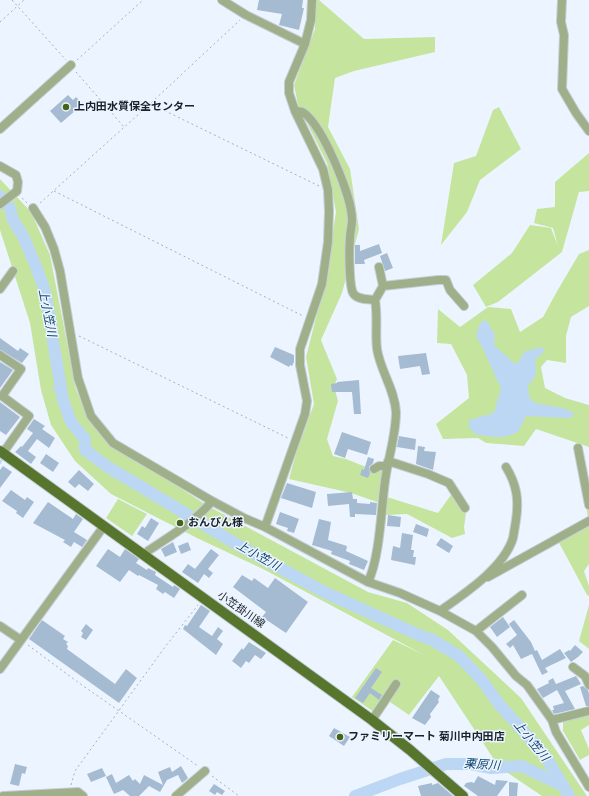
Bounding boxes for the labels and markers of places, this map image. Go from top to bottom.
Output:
place label: 上内田水質保全センター [74,100,195,114]
marker: 上内田水質保全センター [61,102,71,112]
place label: おんびん様 [188,516,243,530]
marker: おんびん様 [175,518,185,528]
place label: ファミリーマート 菊川中内田店 [348,730,505,744]
marker: ファミリーマート 菊川中内田店 [335,732,345,742]

